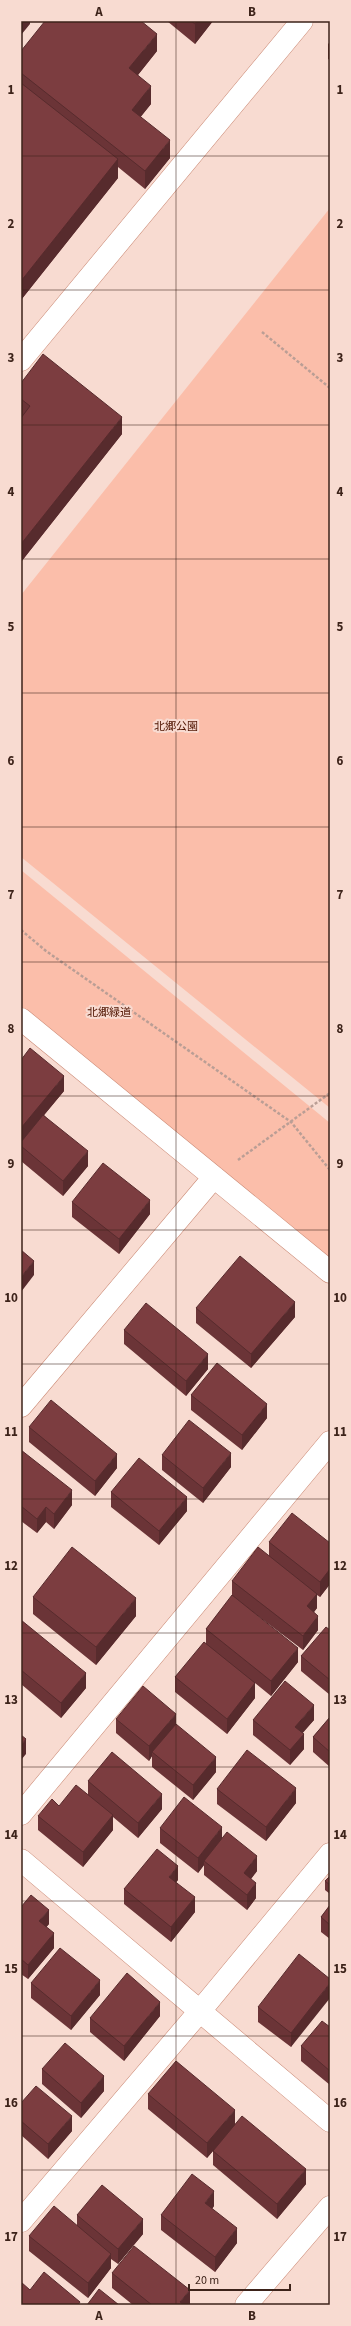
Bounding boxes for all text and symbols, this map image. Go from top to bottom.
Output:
text: A [94,3,103,21]
text: B [248,3,256,21]
text: 1 [8,81,15,99]
text: 1 [337,81,344,99]
text: 2 [8,215,15,233]
text: 2 [337,215,344,233]
text: 3 [8,349,15,367]
text: 3 [337,349,344,367]
text: 4 [8,483,15,501]
text: 4 [337,483,344,501]
text: 5 [8,618,15,636]
text: 5 [337,618,344,636]
park label: 北郷公園 [154,719,198,734]
text: 6 [8,752,15,770]
text: 6 [337,752,344,770]
text: 7 [8,886,15,904]
text: 7 [337,886,344,904]
park label: 北郷緑道 [87,1005,131,1020]
text: 8 [8,1020,15,1038]
text: 8 [337,1020,344,1038]
text: 9 [8,1155,15,1173]
text: 9 [337,1155,344,1173]
text: 10 [4,1289,18,1307]
text: 10 [333,1289,347,1307]
text: 11 [4,1423,18,1441]
text: 11 [333,1423,347,1441]
text: 12 [4,1557,18,1575]
text: 12 [333,1557,347,1575]
text: 13 [4,1691,18,1709]
text: 13 [333,1691,347,1709]
text: 14 [4,1826,18,1844]
text: 14 [333,1826,347,1844]
text: 15 [4,1960,18,1978]
text: 15 [333,1960,347,1978]
text: 16 [4,2094,18,2112]
text: 16 [333,2094,347,2112]
text: 17 [4,2228,18,2246]
text: 17 [333,2228,347,2246]
scale bar [189,2266,290,2292]
text: 20 m [195,2272,219,2289]
text: A [94,2307,103,2325]
text: B [248,2307,256,2325]

